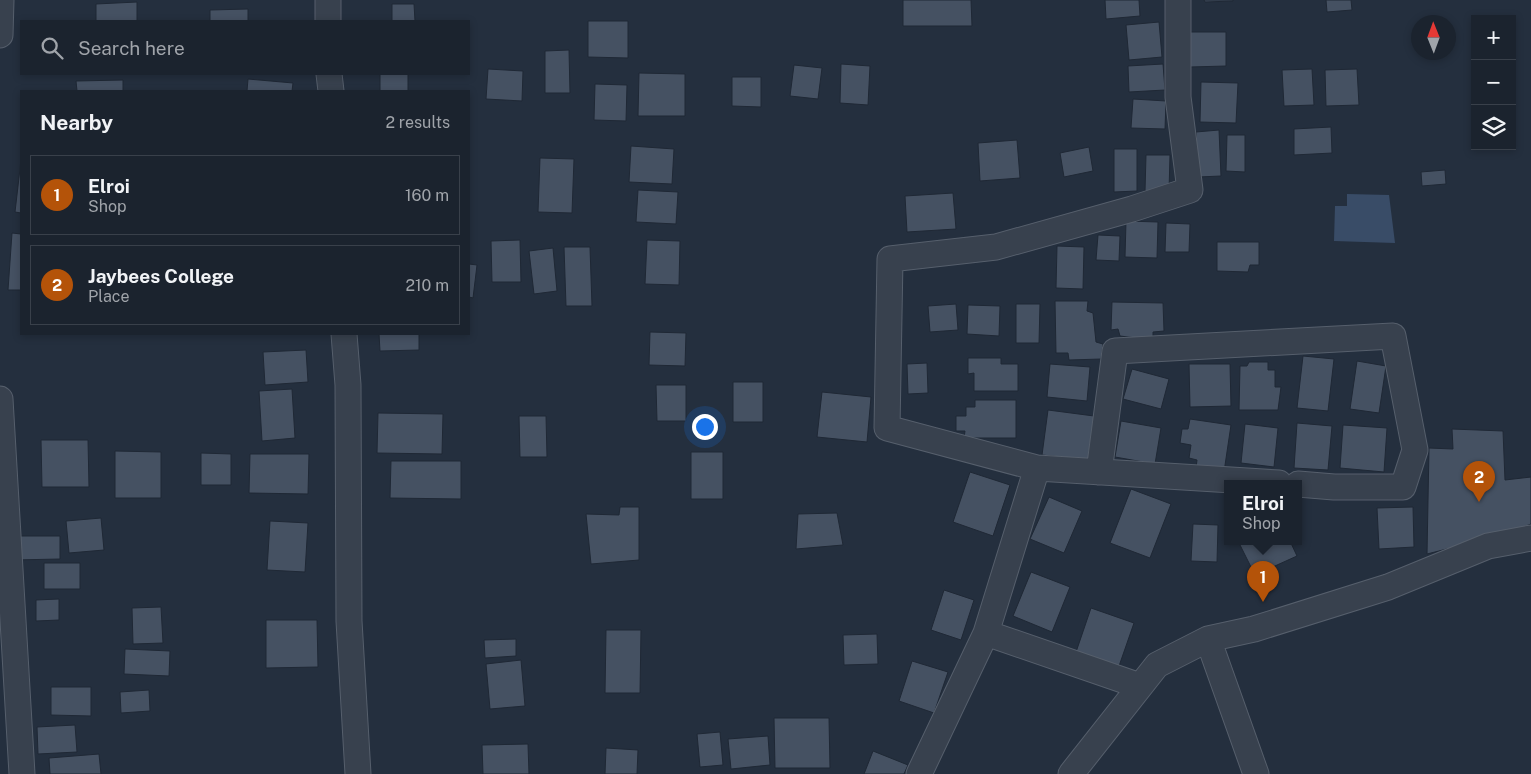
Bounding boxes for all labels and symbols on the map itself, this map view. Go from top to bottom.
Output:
north arrow [1411,15,1456,60]
your location [692,414,718,440]
pin: 2 [1463,461,1495,502]
pin: 1 [1247,561,1279,602]

